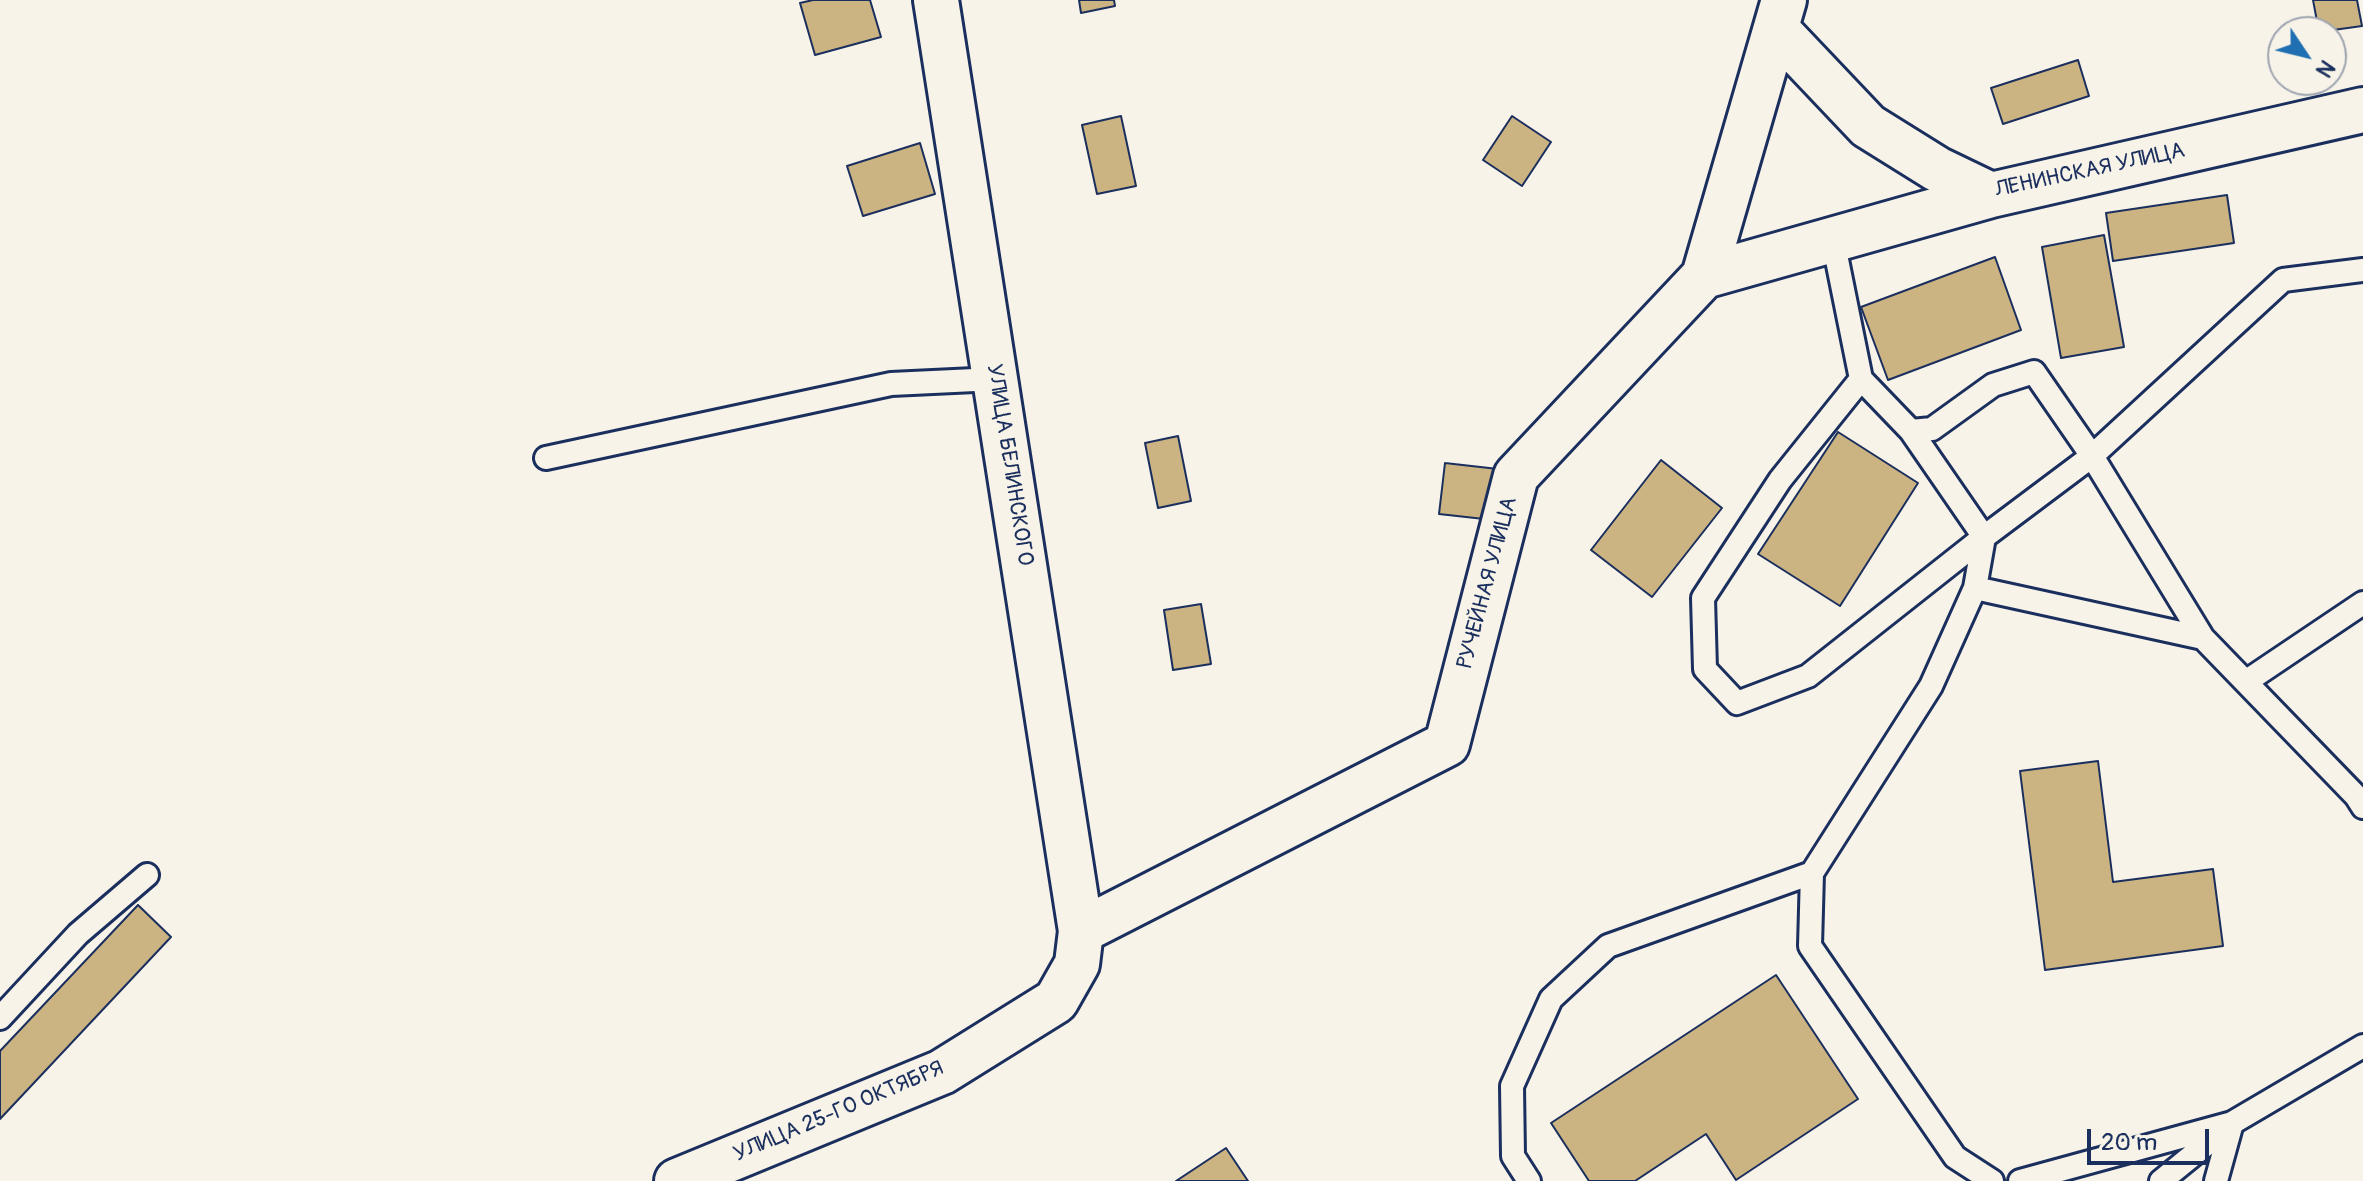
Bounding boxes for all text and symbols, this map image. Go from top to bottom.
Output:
north arrow [2267,16,2347,96]
text: N [2309,54,2341,83]
street label: ЛЕНИНСКАЯ УЛИЦА [1993,138,2187,204]
street label: УЛИЦА БЕЛИНСКОГО [980,362,1038,568]
street label: РУЧЕЙНАЯ УЛИЦА [1452,494,1524,672]
street label: УЛИЦА 25-ГО ОКТЯБРЯ [730,1056,948,1168]
scale bar [2091,1113,2213,1163]
text: 20 m [2101,1128,2157,1157]

